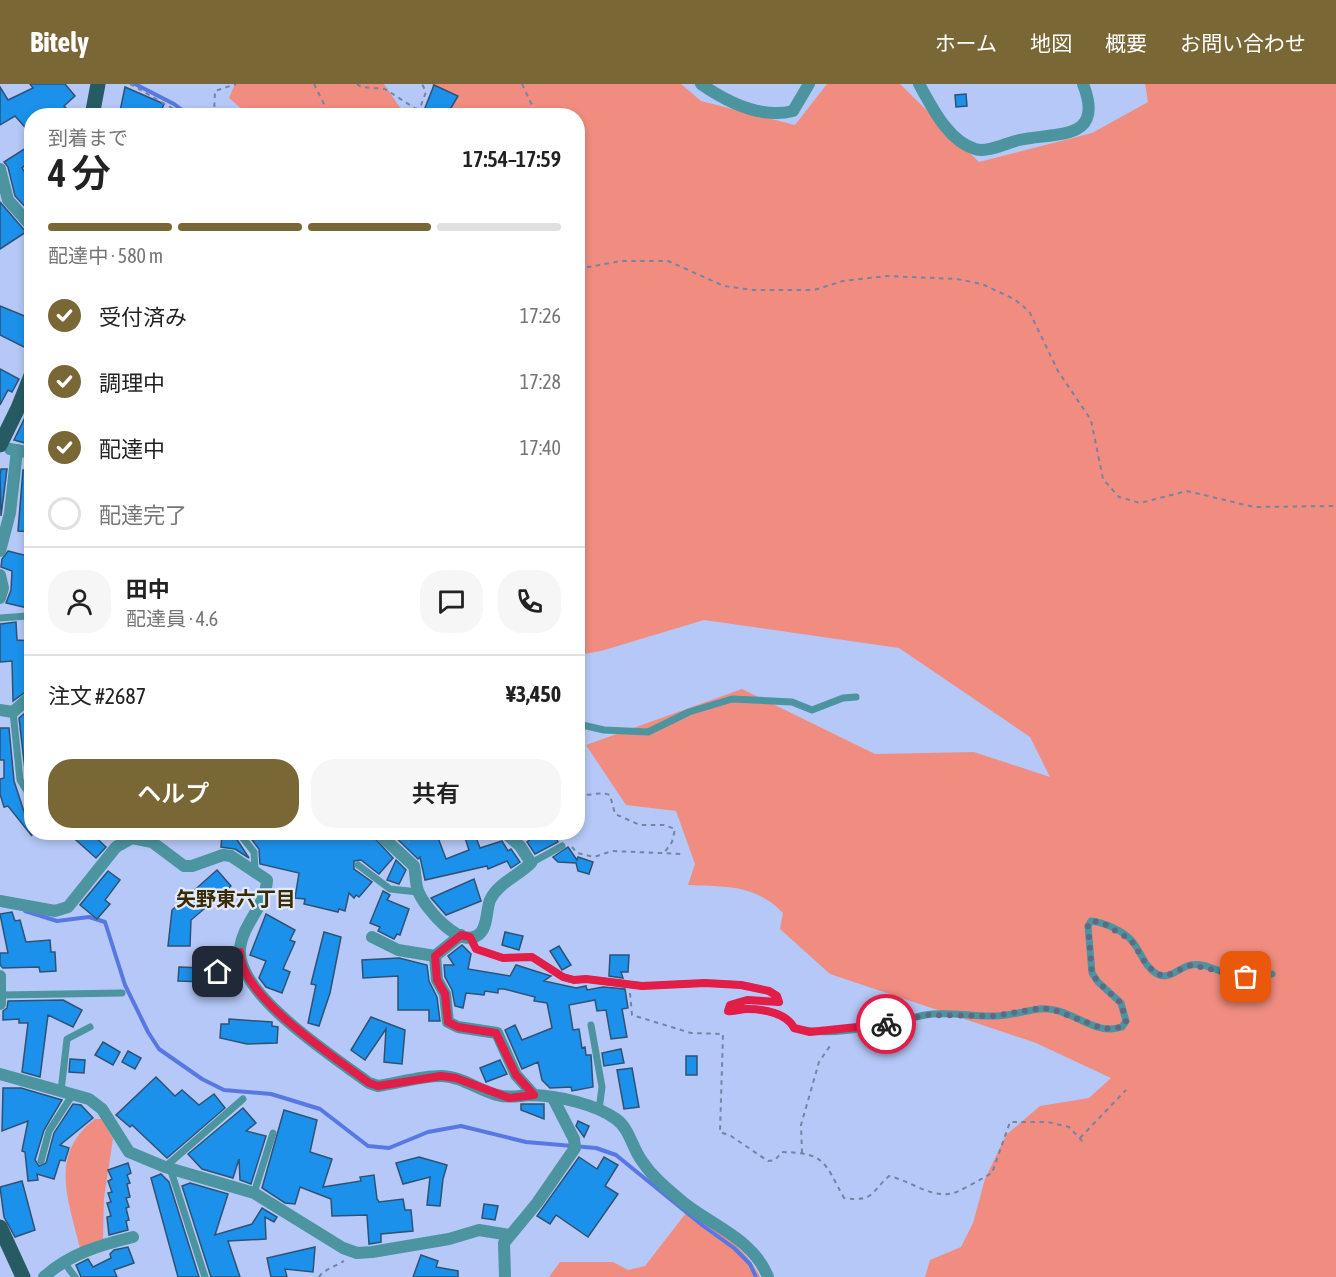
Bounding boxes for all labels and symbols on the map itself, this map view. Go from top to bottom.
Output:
district label: 矢野東六丁目 [176,887,296,910]
pin [192,946,243,997]
pin [1220,951,1271,1002]
courier [856,994,916,1054]

